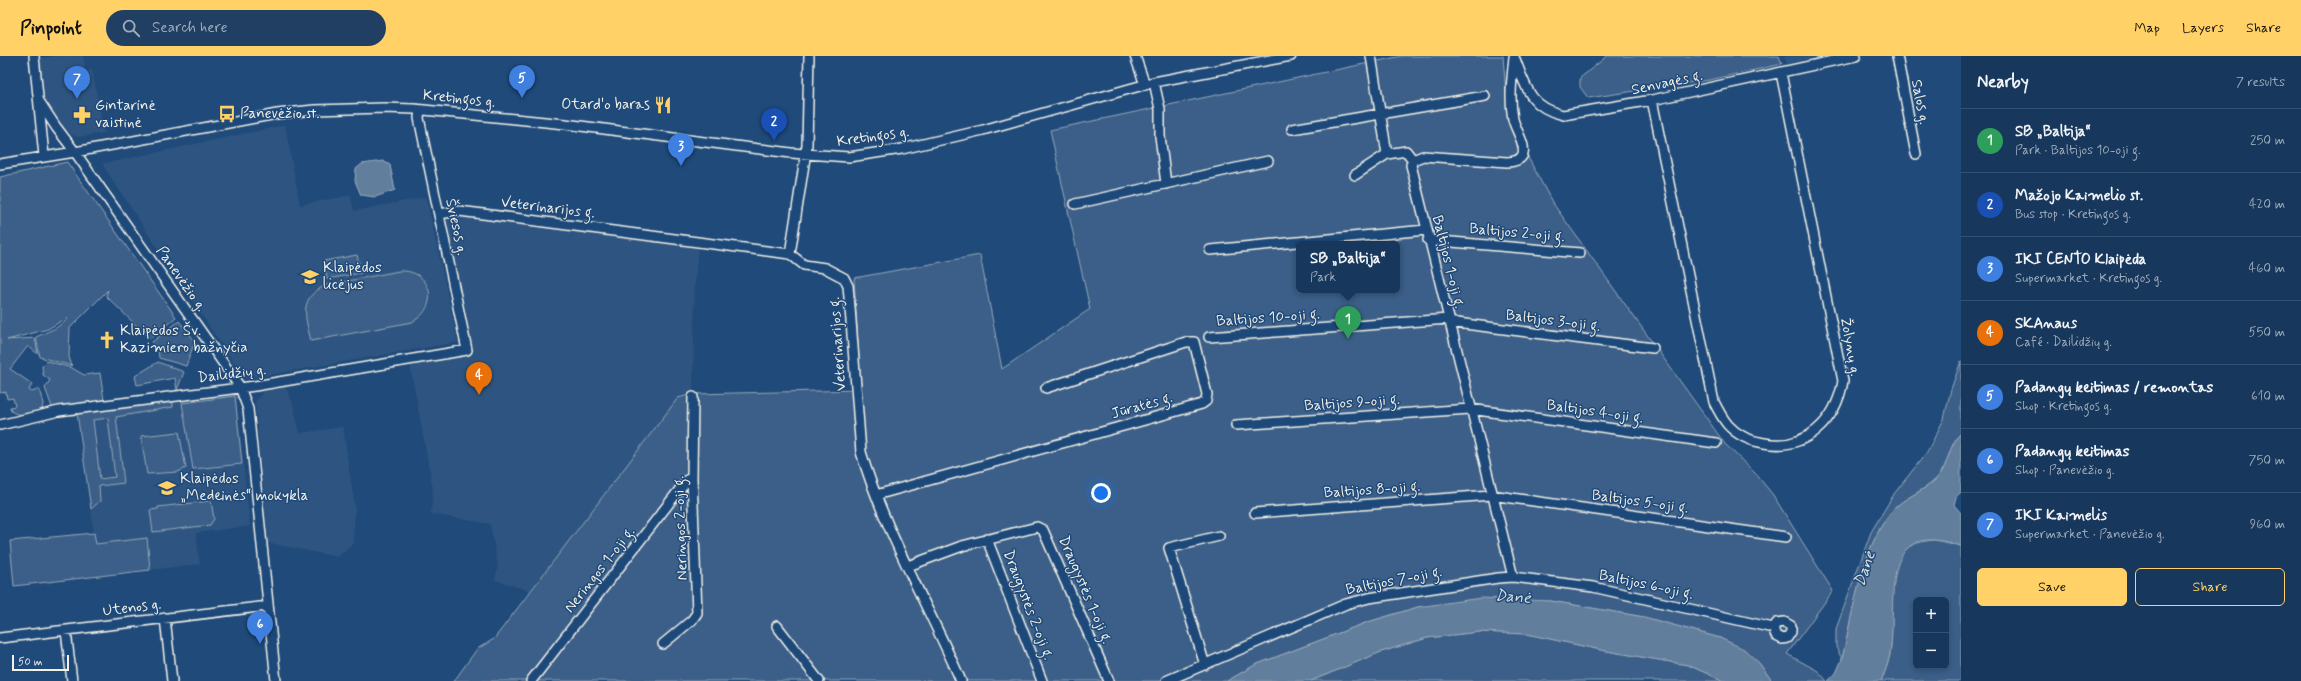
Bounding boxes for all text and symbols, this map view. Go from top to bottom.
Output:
search box [106,10,386,46]
text: Pinpoint [20,16,82,41]
icon: search [120,17,142,39]
text: Search here [152,18,228,38]
text: Map [2134,19,2160,37]
text: Layers [2182,19,2224,37]
text: Share [2246,19,2281,37]
pin: 5 [509,65,535,98]
pin: 7 [64,66,90,99]
street label: Senvagės g. [1629,66,1705,101]
text: Nearby [1977,71,2029,93]
text: 7 results [2236,74,2285,91]
street label: Salos g. [1906,78,1934,126]
street label: Kretingos g. [422,85,496,114]
place label: Otard'o baras [561,95,650,115]
restaurant icon: Otard'o baras [653,95,673,115]
place label: Gintarinė vaistinė [95,96,156,133]
bus stop icon: Panevėžio st. [217,104,237,124]
place label: Panevėžio st. [240,104,320,124]
pharmacy icon: Gintarinė vaistinė [72,105,92,125]
pin: 2 [761,108,787,141]
street label: Kretingos g. [836,122,911,153]
text: SB „Baltija“ [2015,122,2091,142]
text: 1 [1987,132,1993,149]
text: 250 m [2250,132,2285,149]
pin: 3 [668,133,694,166]
text: Park · Baltijos 10-oji g. [2015,142,2141,159]
text: Mažojo Kaimelio st. [2015,186,2143,206]
street label: Veterinarijos g. [500,192,596,225]
text: 2 [1987,196,1993,213]
text: 420 m [2249,196,2285,213]
street label: Šviesos g. [440,197,472,257]
text: Bus stop · Kretingos g. [2015,206,2131,223]
street label: Baltijos 1-oji g. [1426,213,1469,311]
street label: Baltijos 2-oji g. [1468,219,1566,248]
popup [1296,241,1400,293]
street label: Panevėžio g. [151,242,211,316]
text: SB „Baltija“ [1310,249,1386,269]
text: IKI CENTO Klaipėda [2015,250,2146,270]
place label: Klaipėdos licėjus [323,258,382,295]
text: 3 [1987,260,1993,277]
text: 460 m [2249,260,2285,277]
school or university icon: Klaipėdos licėjus [300,267,320,287]
text: Park [1310,269,1336,286]
text: Supermarket · Kretingos g. [2015,270,2162,287]
street label: Veterinarijos g. [825,296,852,392]
street label: Baltijos 10-oji g. [1216,304,1321,333]
street label: Baltijos 3-oji g. [1504,305,1602,338]
pin: 1 [1335,306,1361,339]
text: SKAnaus [2015,314,2077,334]
street label: Žolynų g. [1835,316,1865,378]
place label: Klaipėdos Šv. Kazimiero bažnyčia [120,321,248,358]
text: 4 [1986,324,1994,341]
text: 550 m [2249,324,2285,341]
church icon: Klaipėdos Šv. Kazimiero bažnyčia [97,330,117,350]
text: Café · Dailidžių g. [2015,334,2112,351]
street label: Dailidžių g. [197,360,267,388]
pin: 4 [466,362,492,395]
text: Padangų keitimas / remontas [2015,378,2213,398]
street label: Jūratės g. [1109,388,1175,425]
text: 5 [1986,388,1994,405]
text: 610 m [2251,388,2285,405]
street label: Baltijos 9-oji g. [1303,390,1401,417]
street label: Baltijos 4-oji g. [1545,395,1645,430]
text: Shop · Kretingos g. [2015,398,2112,415]
text: Padangų keitimas [2015,442,2129,462]
text: 6 [1987,452,1993,469]
text: 750 m [2249,452,2285,469]
text: Shop · Panevėžio g. [2015,462,2114,479]
place label: Klaipėdos „Medeinės“ mokykla [180,469,308,506]
street label: Neringos 2-oji g. [669,475,694,581]
street label: Baltijos 8-oji g. [1323,477,1421,504]
school or university icon: Klaipėdos „Medeinės“ mokykla [157,478,177,498]
your location [1091,483,1111,503]
street label: Baltijos 5-oji g. [1590,485,1690,520]
text: IKI Kaimelis [2015,506,2107,526]
text: 7 [1986,516,1994,533]
text: 960 m [2250,516,2285,533]
street label: Neringos 1-oji g. [560,523,641,618]
text: Supermarket · Panevėžio g. [2015,526,2165,543]
street label: Draugystės 1-oji g. [1052,533,1117,647]
street label: Draugystės 2-oji g. [997,547,1058,663]
water label: Danė [1849,547,1881,590]
street label: Baltijos 7-oji g. [1344,562,1444,601]
street label: Baltijos 6-oji g. [1597,565,1695,606]
button: Save [1977,568,2127,606]
button: Share [2135,568,2285,606]
water label: Danė [1494,585,1533,609]
street label: Utenos g. [102,594,162,622]
map controls [1913,597,1949,669]
button: + [1913,597,1949,633]
pin: 6 [247,611,273,644]
button: − [1913,633,1949,669]
scale bar [12,653,69,672]
text: 50 m [18,655,43,669]

